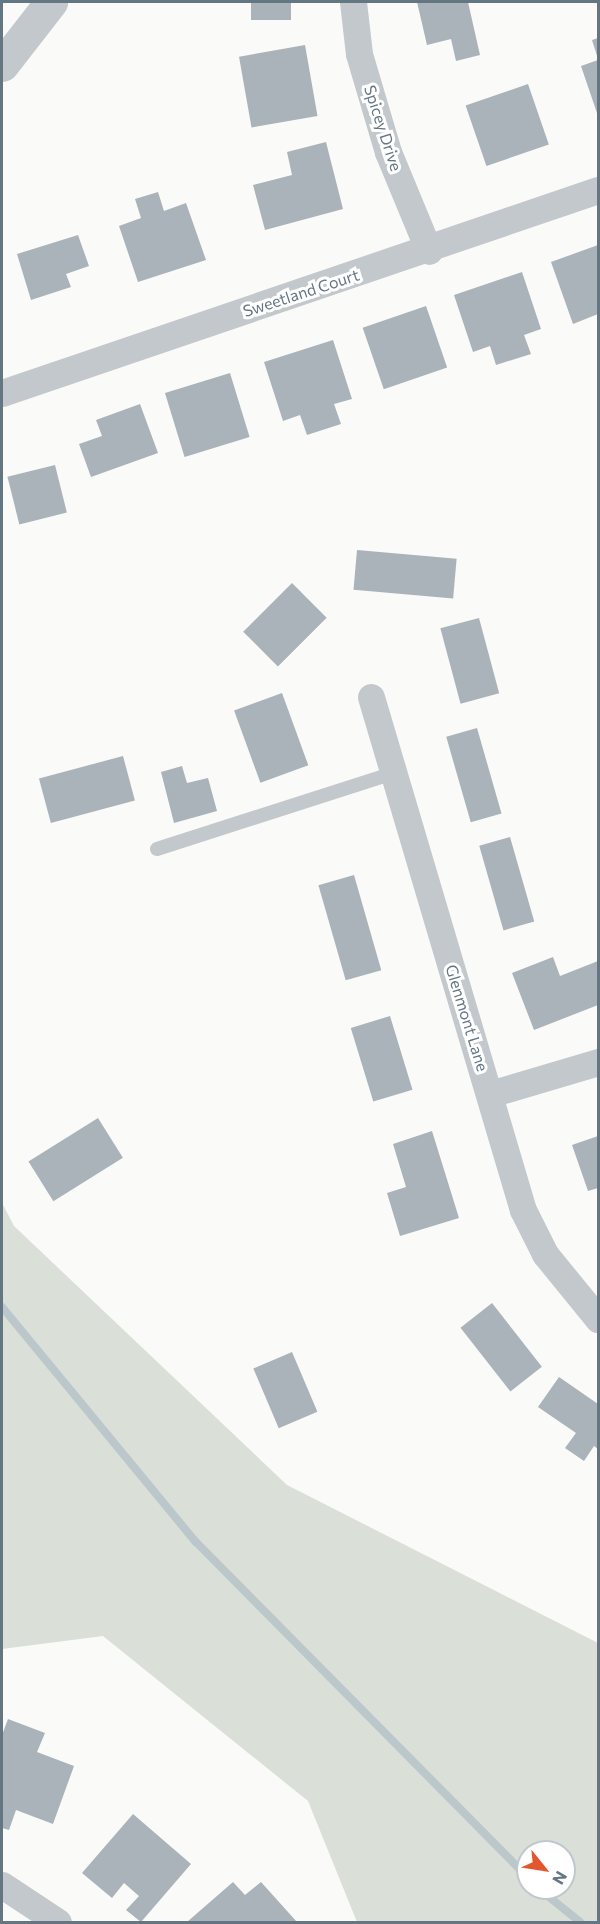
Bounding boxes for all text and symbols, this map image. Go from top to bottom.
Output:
street label: Spicey Drive [360,83,406,173]
street label: Sweetland Court [240,265,362,321]
street label: Glenmont Lane [442,962,492,1074]
north arrow [516,1840,576,1900]
text: N [549,1868,572,1888]

